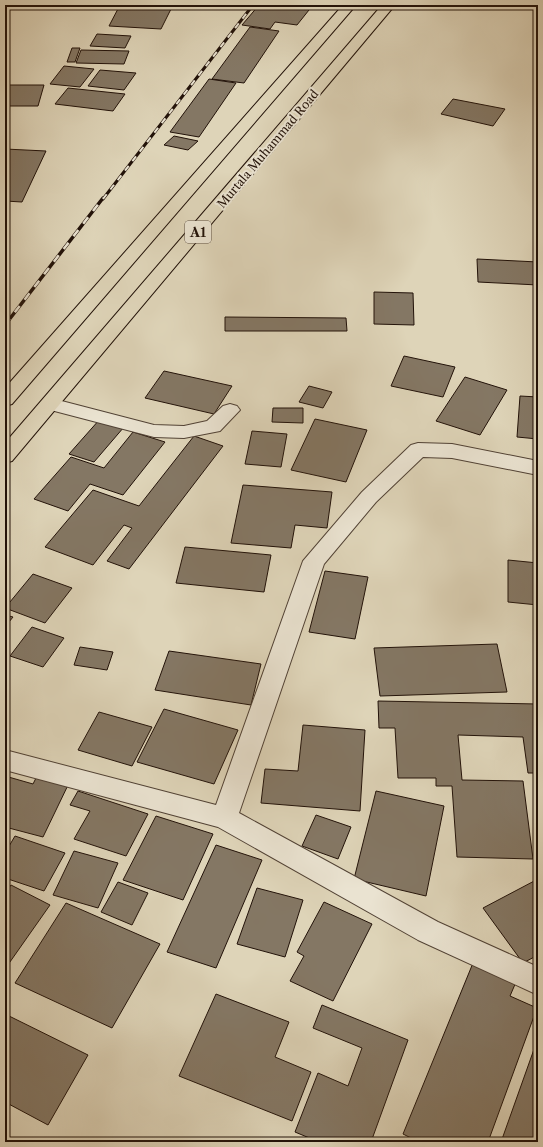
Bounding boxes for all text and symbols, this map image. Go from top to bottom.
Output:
street label: Murtala Muhammad Road [214,86,322,211]
road number: A1 [185,221,211,243]

